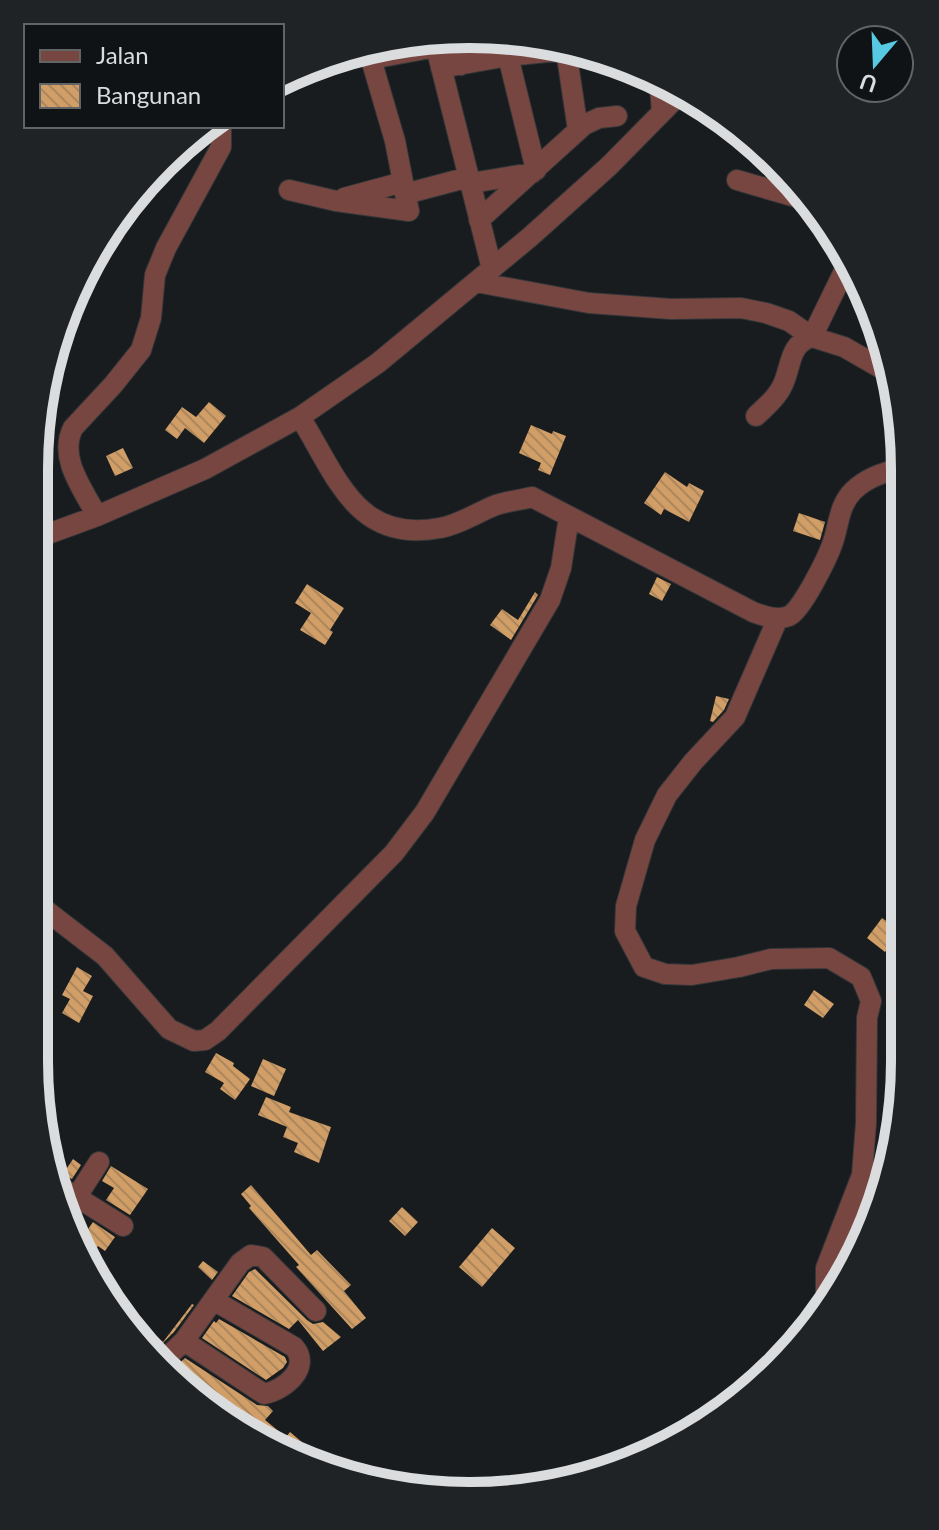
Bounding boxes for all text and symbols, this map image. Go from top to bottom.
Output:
legend [24,24,284,128]
north arrow [835,24,915,104]
text: Jalan [96,40,149,69]
text: U [856,68,880,99]
text: Bangunan [96,80,201,109]

